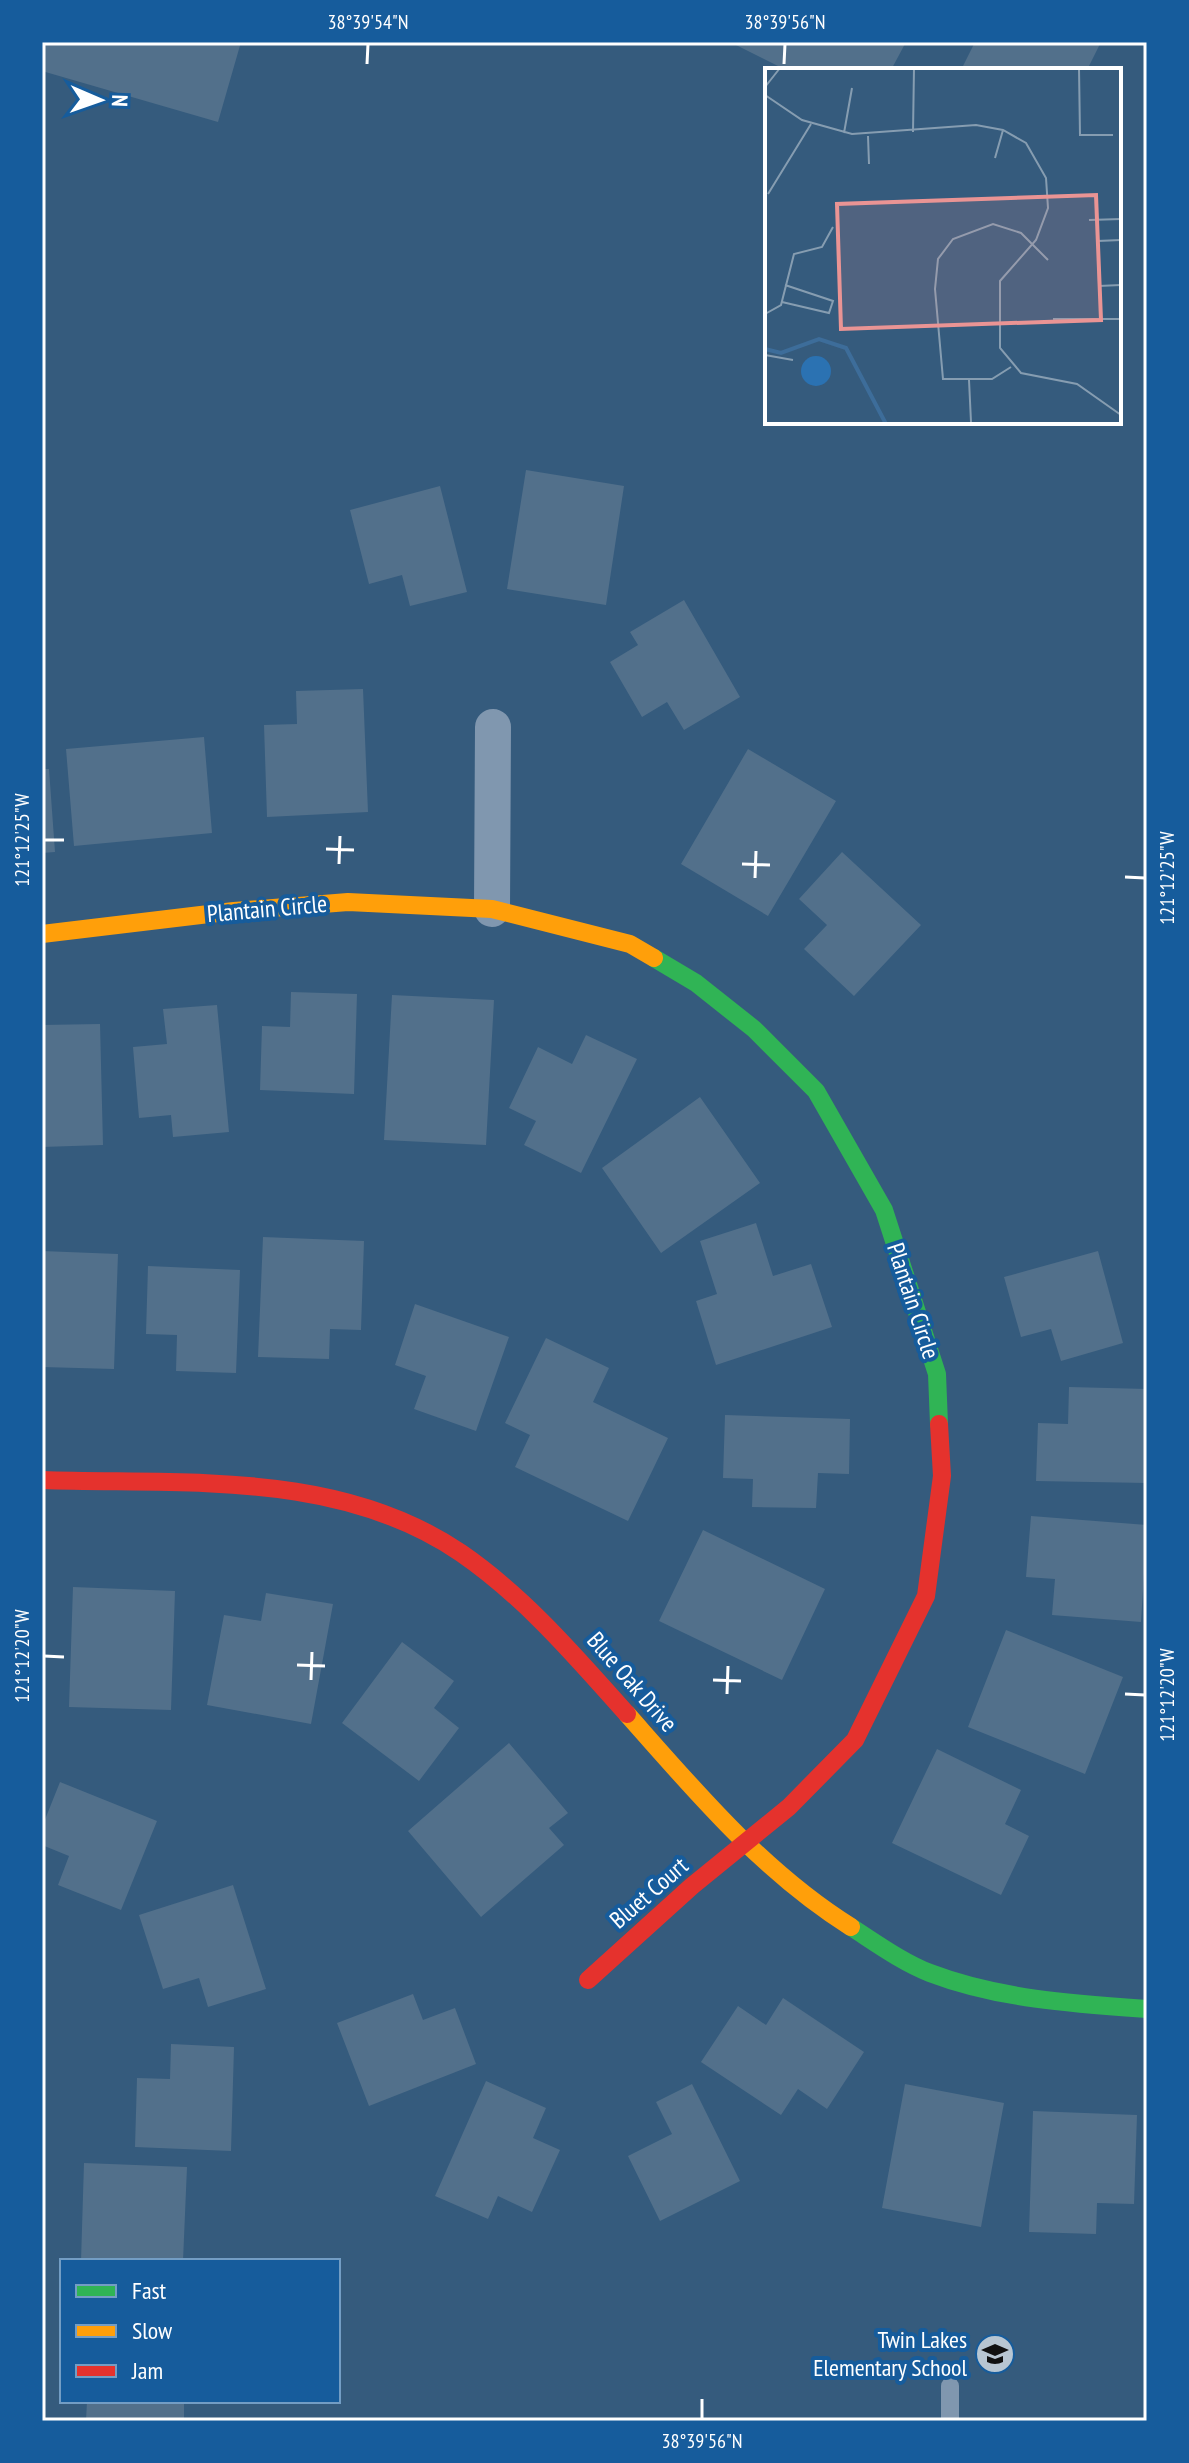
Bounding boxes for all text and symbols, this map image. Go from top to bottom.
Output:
text: 38°39'54"N [328,9,408,35]
text: 38°39'56"N [745,9,825,35]
north arrow [60,60,140,140]
inset map [765,68,1121,424]
text: N [106,94,134,107]
text: 121°12'25"W [9,793,35,887]
text: 121°12'25"W [1154,831,1180,925]
street label: Plantain Circle [206,888,328,929]
street label: Plantain Circle [880,1239,947,1363]
text: 121°12'20"W [9,1609,35,1703]
street label: Blue Oak Drive [580,1625,684,1738]
text: 121°12'20"W [1154,1648,1180,1742]
street label: Bluet Court [603,1850,695,1935]
legend [60,2259,340,2403]
text: Fast [132,2275,167,2306]
text: Slow [132,2315,173,2346]
place label: Twin Lakes Elementary School [813,2324,967,2383]
school or university icon: Twin Lakes Elementary School [974,2333,1016,2375]
text: Jam [131,2355,163,2386]
text: 38°39'56"N [662,2428,742,2454]

